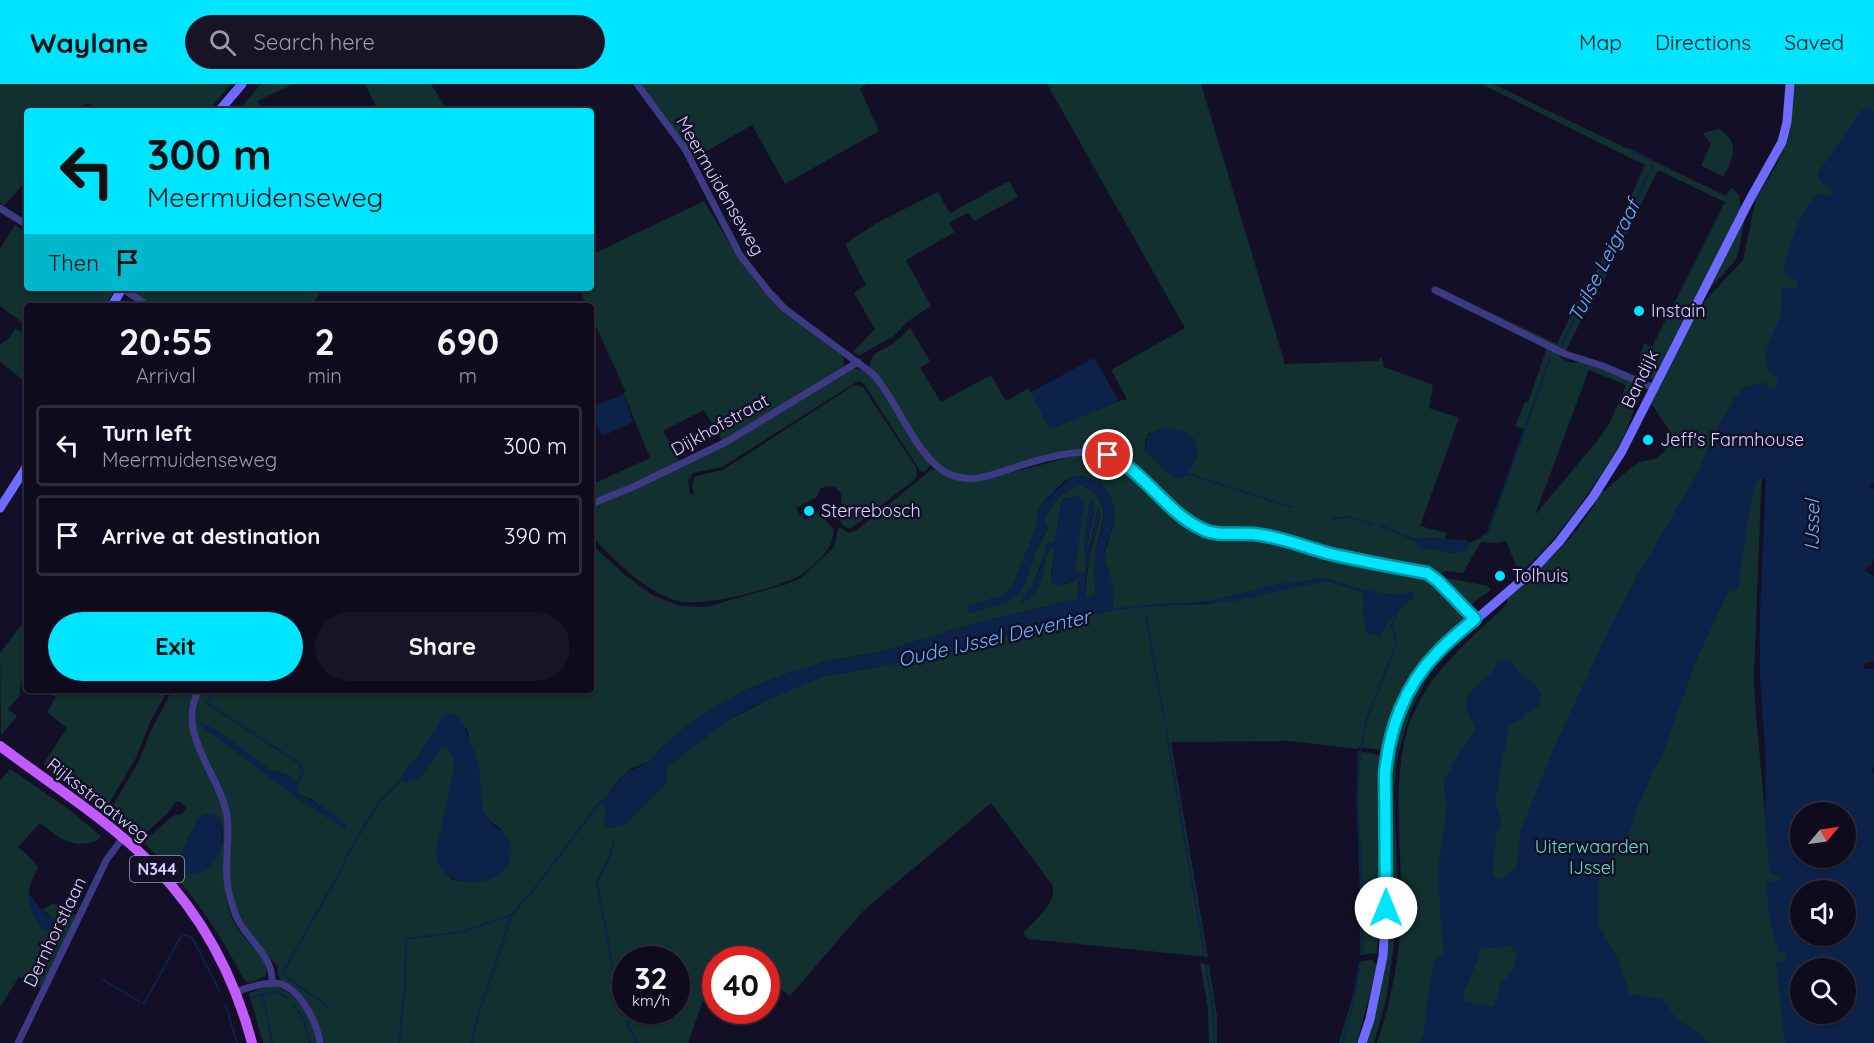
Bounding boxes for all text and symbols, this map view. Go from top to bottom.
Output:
search box [185,15,605,69]
text: Waylane [30,25,149,60]
icon: search [206,26,239,59]
text: Search here [254,28,375,56]
text: Map [1579,29,1622,55]
text: Directions [1655,29,1751,55]
text: Saved [1784,29,1844,55]
street label: Meermuidenseweg [671,112,770,260]
text: 300 m [147,128,272,181]
icon: left [48,132,126,210]
text: Meermuidenseweg [147,180,383,214]
water label: Tuilse Leigraaf [1562,192,1647,326]
icon: arrive [111,246,144,279]
text: Then [48,249,99,277]
place label: Instain [1651,299,1706,322]
marker: Instain [1632,304,1646,318]
text: 20:55 [119,319,213,364]
text: 2 [314,319,335,364]
text: 690 [437,319,499,364]
street label: Bandijk [1616,346,1664,412]
text: Arrival [136,363,196,388]
text: min [308,363,342,388]
text: m [459,363,477,388]
street label: Dijkhofstraat [667,388,773,461]
text: Turn left [102,419,192,447]
place label: Jeff's Farmhouse [1660,428,1804,451]
icon: left [51,429,84,462]
pin [1082,429,1133,480]
text: 300 m [503,432,567,460]
marker: Jeff's Farmhouse [1641,433,1655,447]
icon: arrive [1091,438,1124,471]
text: Meermuidenseweg [102,447,277,472]
water label: IJssel [1799,497,1824,551]
place label: Sterrebosch [821,499,921,522]
marker: Sterrebosch [802,504,816,518]
icon: arrive [51,519,84,552]
text: Arrive at destination [102,522,320,550]
text: 390 m [504,522,567,550]
place label: Tolhuis [1512,564,1568,587]
marker: Tolhuis [1493,569,1507,583]
water label: Oude IJssel Deventer [895,603,1095,672]
button: Exit [48,612,303,681]
button: Share [315,612,570,681]
street label: Rijksstraatweg [42,752,154,847]
north arrow [1790,802,1856,868]
map controls [1790,802,1856,1024]
park label: Uiterwaarden IJssel [1535,835,1649,879]
road number: N344 [130,856,184,882]
street label: Dernhorstlaan [18,873,91,991]
position arrow [1354,876,1418,940]
button: sound [1790,880,1856,946]
speed limit sign: 40 [702,946,780,1024]
button: search [1790,958,1856,1024]
text: 32 [634,959,668,997]
text: km/h [632,991,670,1010]

